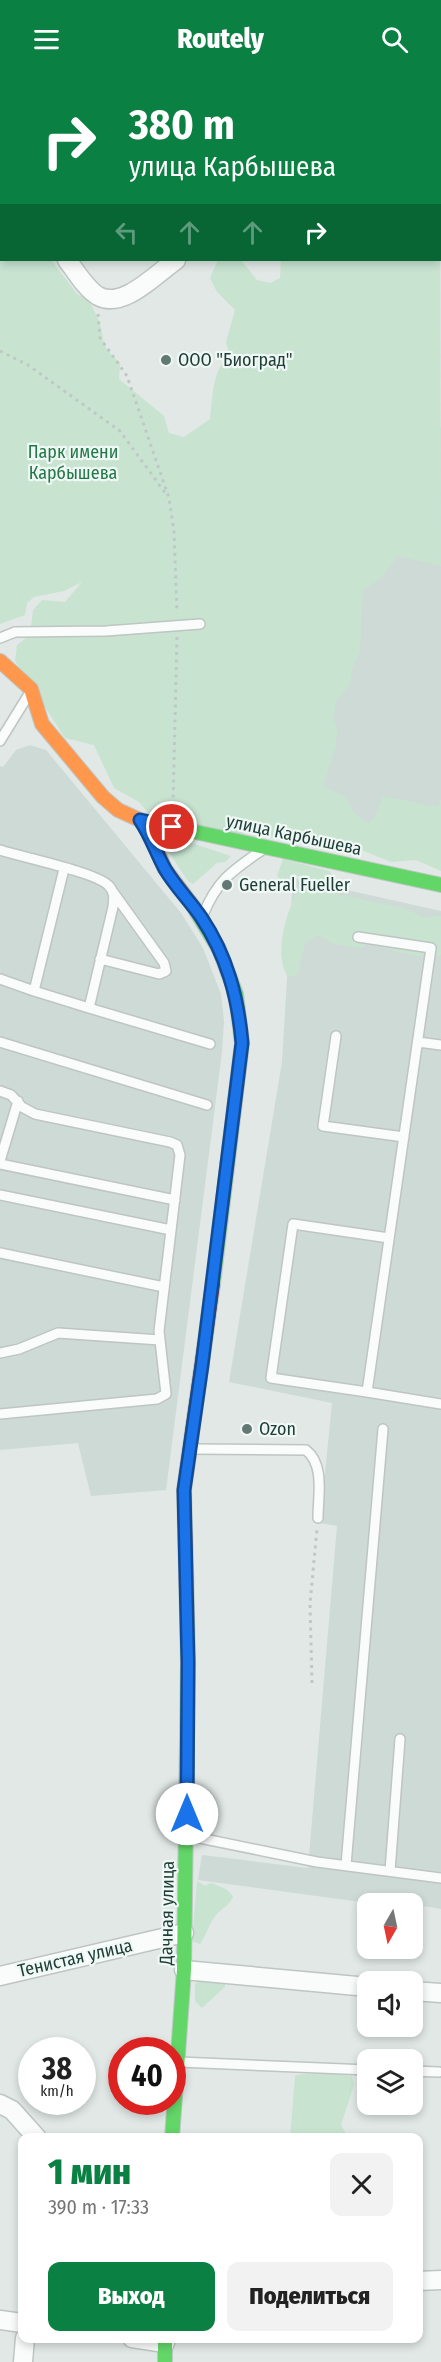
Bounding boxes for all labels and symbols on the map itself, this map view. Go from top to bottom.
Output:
place label: ООО "Биоград" [178,349,293,371]
marker: ООО "Биоград" [159,353,173,367]
park label: Парк имени Карбышева [28,441,118,484]
pin [146,801,197,852]
street label: улица Карбышева [224,810,364,860]
place label: General Fueller [239,874,351,896]
marker: General Fueller [220,878,234,892]
place label: Ozon [259,1418,296,1440]
marker: Ozon [240,1422,254,1436]
position arrow [155,1782,219,1846]
street label: Дачная улица [155,1860,179,1966]
north arrow [357,1893,423,1959]
street label: Тенистая улица [16,1934,135,1982]
speed limit sign: 40 [108,2037,186,2115]

